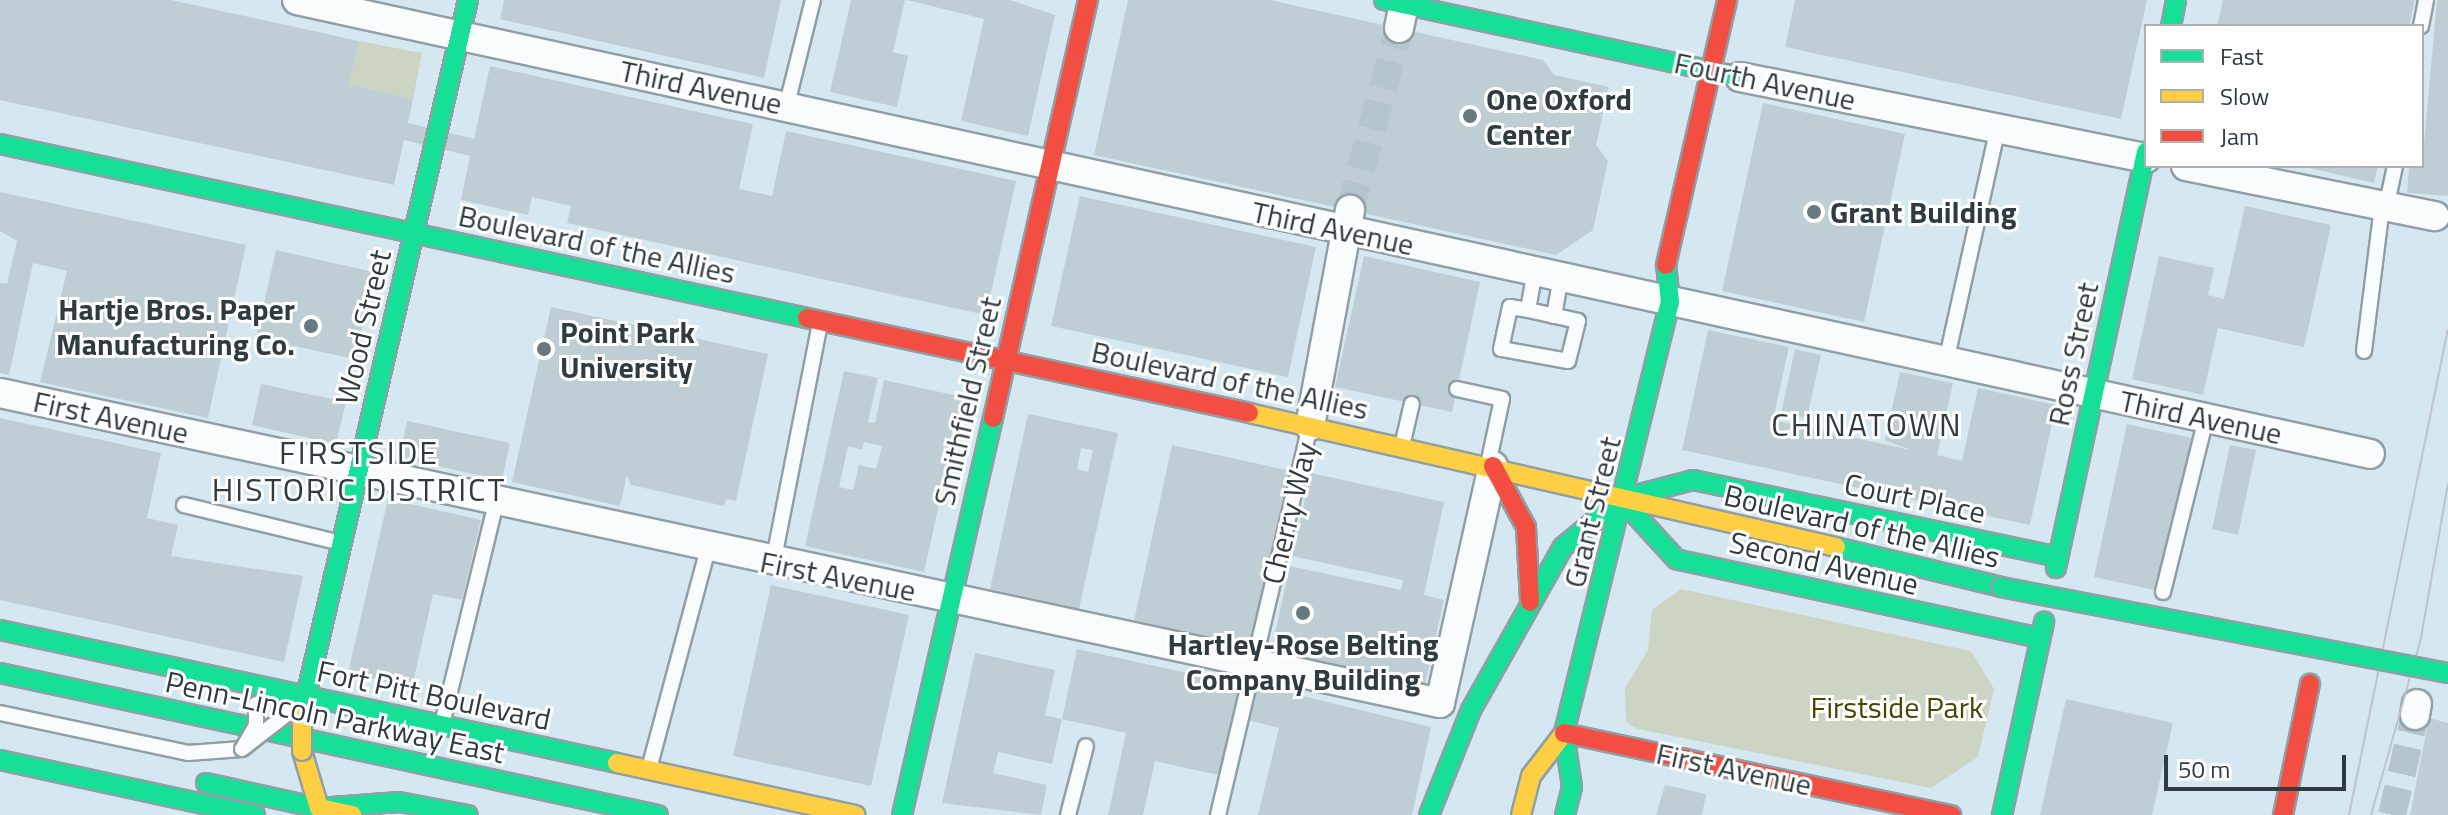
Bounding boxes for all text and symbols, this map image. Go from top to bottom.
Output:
legend [2144,24,2424,168]
text: Fast [2220,38,2263,74]
street label: Fourth Avenue [1671,44,1859,118]
street label: Third Avenue [617,52,785,122]
text: Slow [2220,78,2269,114]
place label: One Oxford Center [1486,81,1632,152]
marker: One Oxford Center [1461,107,1479,125]
text: Jam [2220,118,2259,154]
street label: Third Avenue [1249,193,1417,263]
place label: Grant Building [1830,194,2016,230]
street label: Boulevard of the Allies [455,197,739,291]
marker: Grant Building [1805,203,1823,221]
street label: Wood Street [328,246,398,408]
street label: Ross Street [2040,279,2106,429]
place label: Hartje Bros. Paper Manufacturing Co. [56,291,295,362]
street label: Smithfield Street [926,293,1008,509]
place label: Point Park University [560,314,695,384]
marker: Hartje Bros. Paper Manufacturing Co. [302,317,320,335]
street label: Boulevard of the Allies [1088,333,1372,427]
marker: Point Park University [535,340,553,358]
street label: Third Avenue [2117,382,2285,452]
street label: First Avenue [30,383,192,451]
district label: CHINATOWN [1771,405,1963,443]
street label: Grant Street [1556,433,1628,591]
district label: FIRSTSIDE HISTORIC DISTRICT [212,434,506,509]
street label: Cherry Way [1254,438,1324,588]
street label: Court Place [1841,466,1989,530]
street label: Boulevard of the Allies [1721,477,2003,575]
street label: Second Avenue [1726,524,1922,602]
street label: First Avenue [757,543,919,609]
marker: Hartley-Rose Belting Company Building [1294,604,1312,622]
place label: Hartley-Rose Belting Company Building [1167,626,1439,696]
street label: Fort Pitt Boulevard [314,653,554,737]
street label: Penn-Lincoln Parkway East [162,663,508,771]
park label: Firstside Park [1811,689,1983,725]
street label: First Avenue [1653,735,1815,803]
scale bar [2168,739,2350,789]
text: 50 m [2178,751,2230,787]

